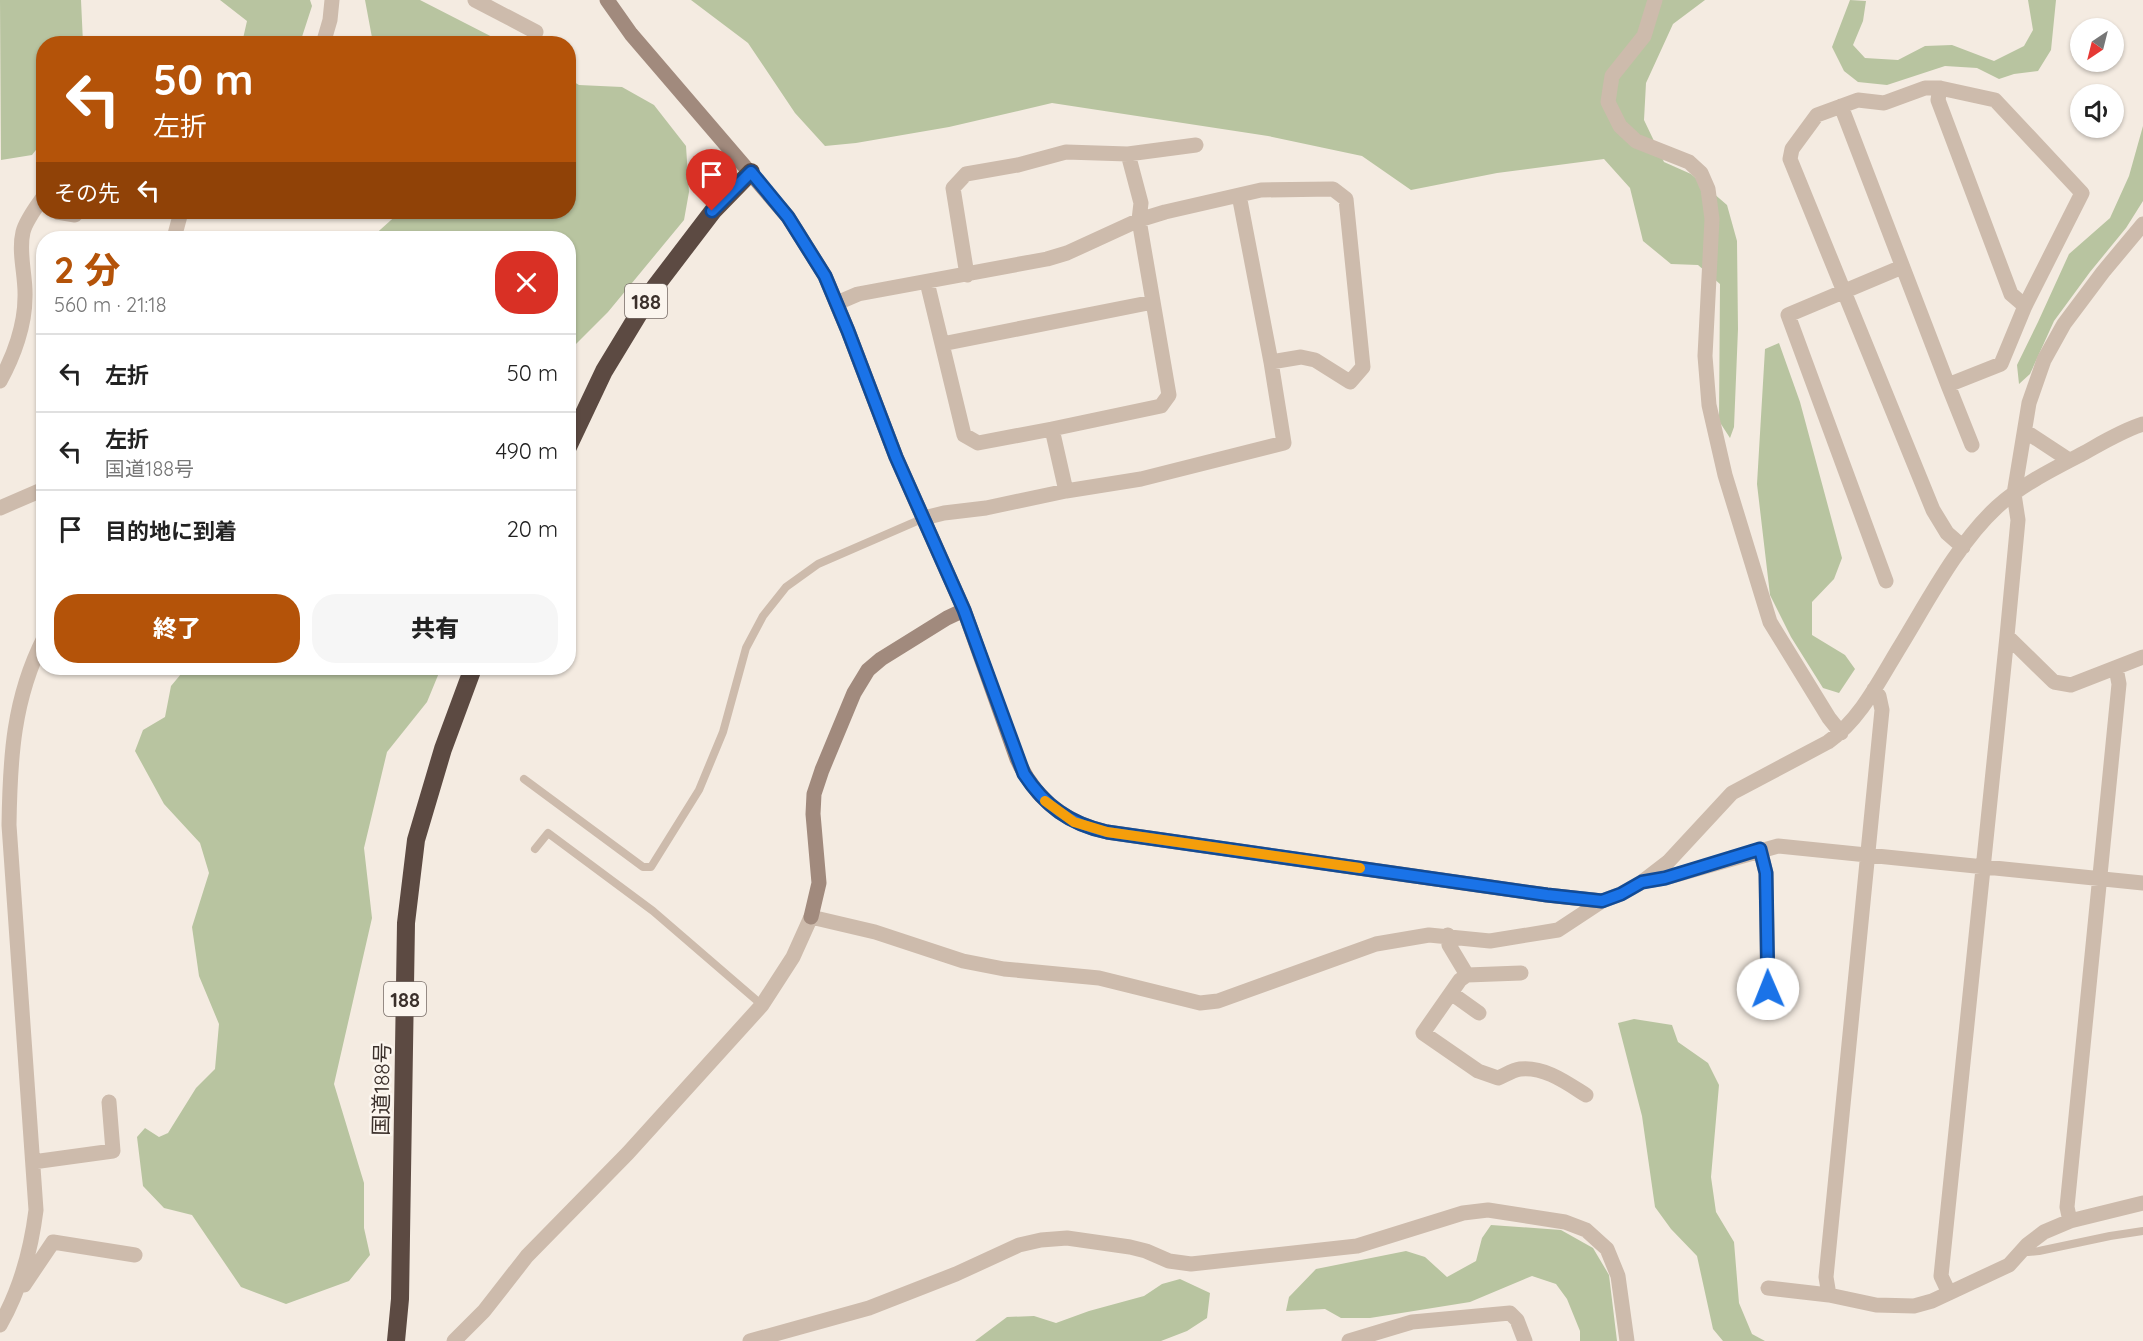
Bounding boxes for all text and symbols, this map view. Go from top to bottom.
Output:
north arrow [2070,18,2124,72]
map controls [2070,18,2124,138]
text: 50 m [153,53,253,106]
icon: left [54,60,132,138]
button: sound [2070,84,2124,138]
text: 左折 [153,109,207,143]
pin [686,149,737,211]
icon: arrive [695,158,728,191]
icon: left [132,174,165,207]
text: その先 [54,179,120,207]
text: 2 分 [54,247,121,292]
button: close [495,251,558,314]
road number: 188 [625,284,667,318]
text: 560 m · 21:18 [54,292,167,317]
icon: left [54,357,87,390]
text: 50 m [507,359,558,387]
text: 左折 [105,361,149,389]
text: 左折 [105,425,149,453]
icon: left [54,435,87,468]
text: 490 m [495,437,558,465]
text: 国道188号 [105,456,194,481]
icon: arrive [54,513,87,546]
text: 20 m [507,515,558,543]
text: 目的地に到着 [105,517,237,545]
button: 終了 [54,594,300,663]
button: 共有 [312,594,558,663]
position arrow [1736,957,1800,1021]
road number: 188 [384,982,426,1016]
street label: 国道188号 [367,1042,395,1136]

